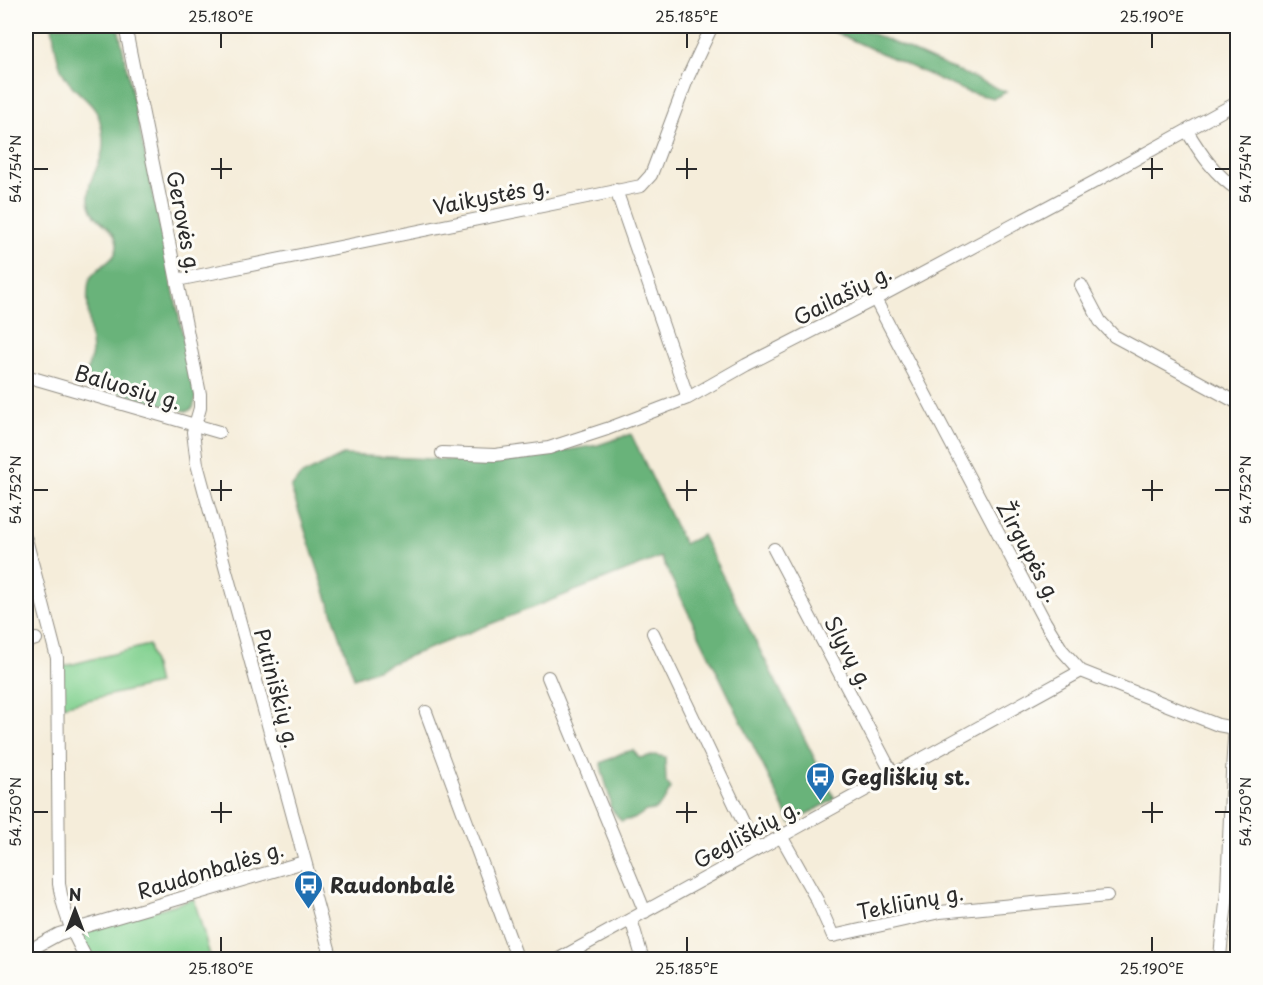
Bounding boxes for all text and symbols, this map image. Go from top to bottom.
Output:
text: 25.180°E [188,4,254,27]
text: 25.185°E [655,4,719,27]
text: 25.190°E [1120,4,1184,27]
text: 54.754°N [3,134,26,204]
text: 54.754°N [1233,134,1256,204]
street label: Gerovės g. [159,168,211,276]
street label: Vaikystės g. [430,168,552,222]
street label: Gailašių g. [787,256,897,332]
street label: Baluosių g. [71,356,185,416]
text: 54.752°N [3,455,26,525]
text: 54.752°N [1233,455,1256,525]
street label: Žirgupės g. [990,495,1070,607]
street label: Slyvų g. [817,610,883,694]
street label: Putiniškių g. [247,625,309,751]
bus stop icon: Gegliškių st. [804,760,836,802]
place label: Gegliškių st. [841,760,970,792]
text: 54.750°N [3,777,26,847]
text: 54.750°N [1233,777,1256,847]
street label: Gegliškių g. [687,791,805,875]
street label: Raudonbalės g. [133,831,287,907]
bus stop icon: Raudonbalė [293,868,325,910]
place label: Raudonbalė [330,868,455,900]
street label: Tekliūnų g. [854,875,966,927]
north arrow [45,880,105,940]
text: N [69,882,81,906]
text: 25.180°E [188,956,254,979]
text: 25.185°E [655,956,719,979]
text: 25.190°E [1120,956,1184,979]

